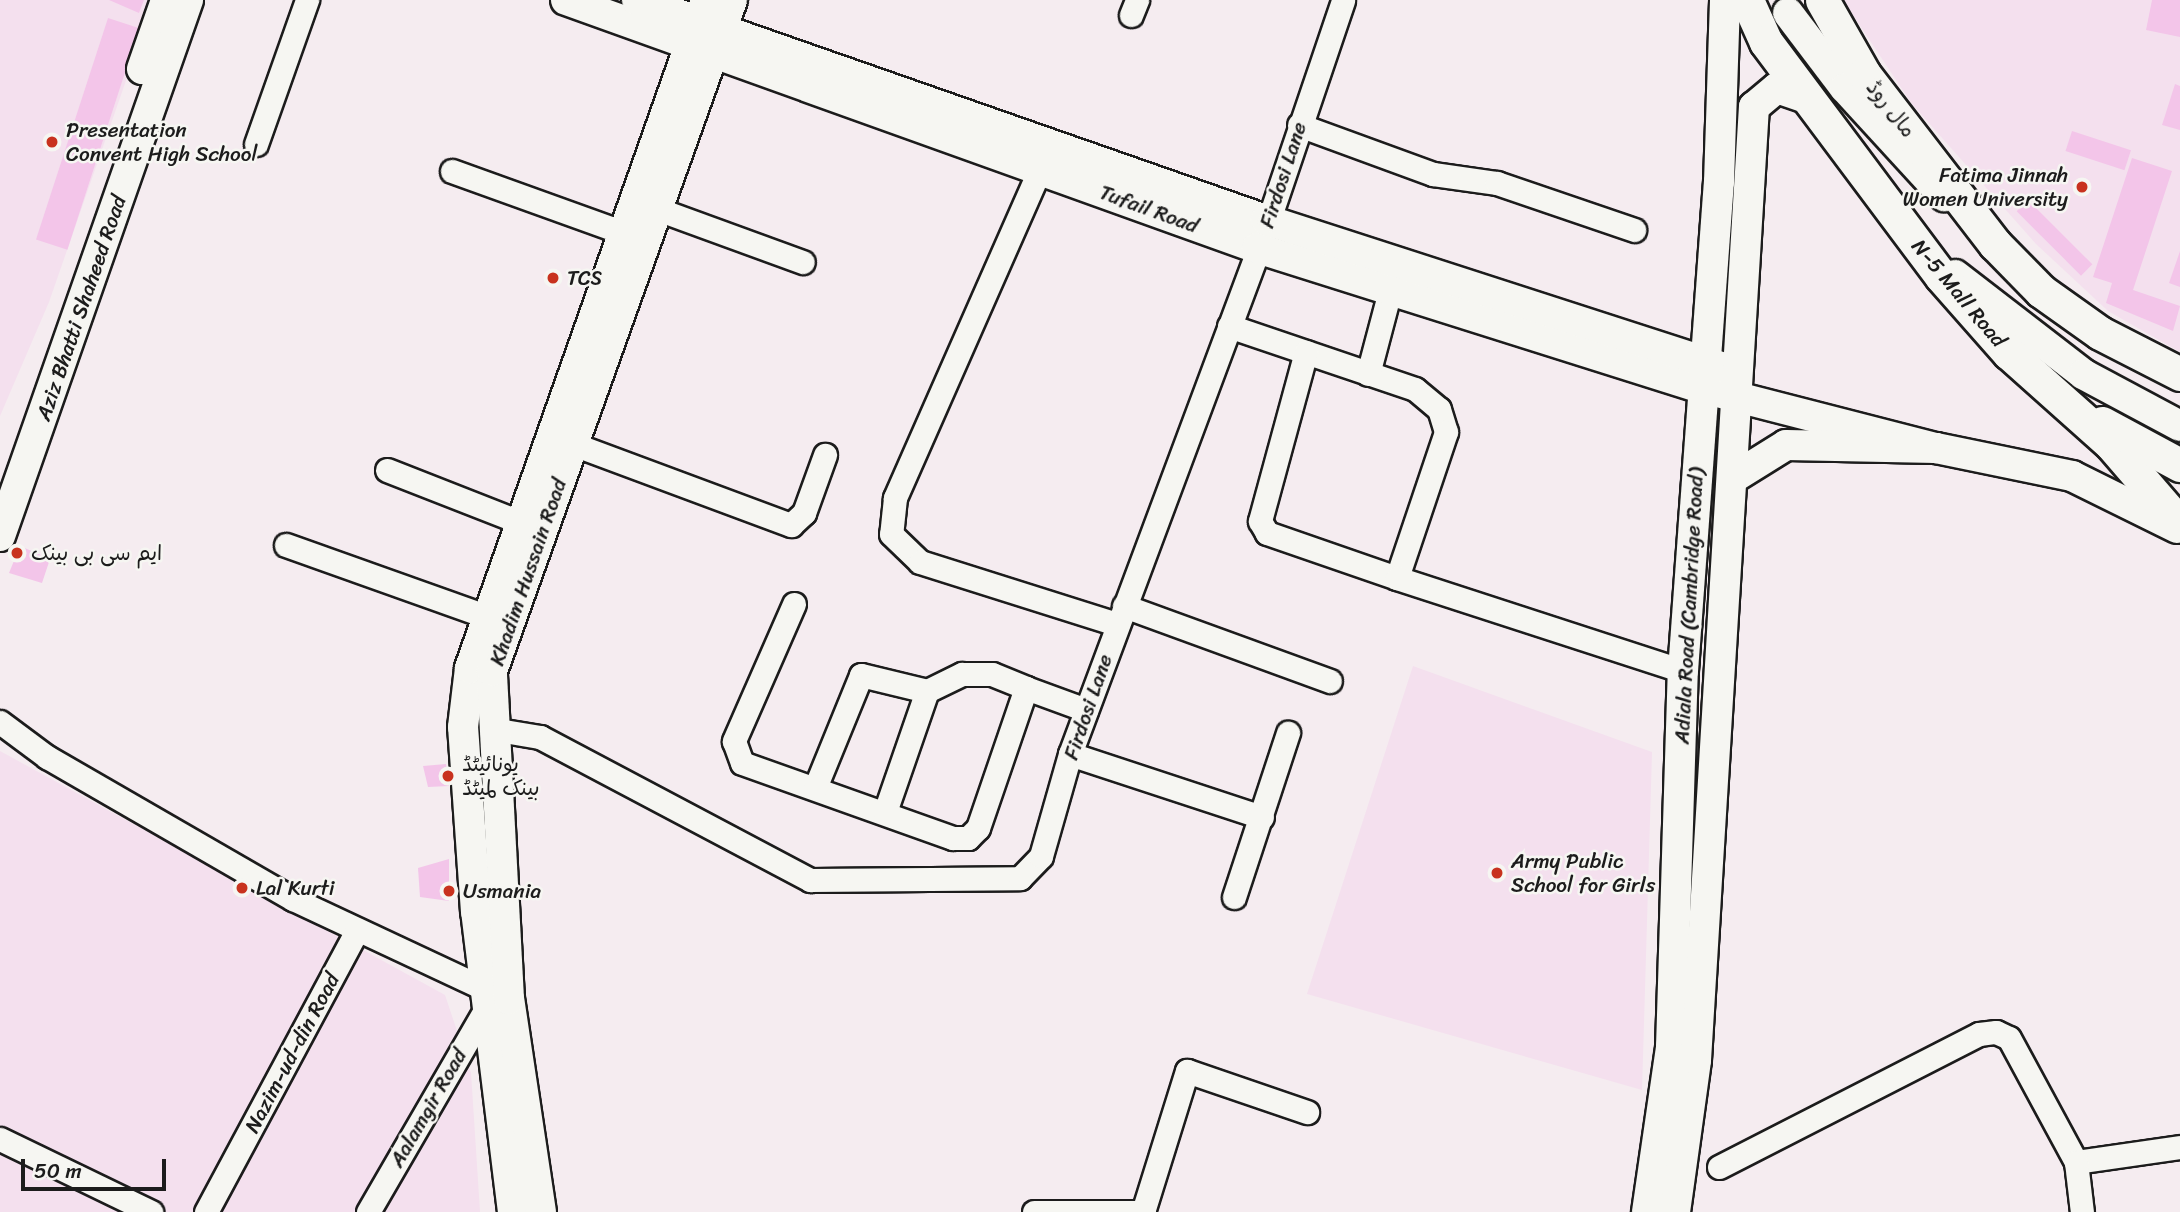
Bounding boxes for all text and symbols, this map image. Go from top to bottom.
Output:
street label: مال روڈ [1861,75,1921,143]
place label: Presentation Convent High School [66,117,257,167]
street label: Firdosi Lane [1254,119,1312,231]
marker: Presentation Convent High School [44,134,60,150]
place label: Fatima Jinnah Women University [1902,162,2068,212]
marker: Fatima Jinnah Women University [2074,179,2090,195]
street label: Tufail Road [1096,180,1202,238]
street label: Aziz Bhatti Shaheed Road [31,192,131,424]
street label: N-5 Mall Road [1907,234,2011,352]
place label: TCS [567,265,602,291]
marker: TCS [545,270,561,286]
street label: Adiala Road (Cambridge Road) [1669,467,1709,745]
street label: Khadim Hussain Road [484,475,572,669]
place label: ایم سی بی بینک [31,540,162,566]
marker: ایم سی بی بینک [9,545,25,561]
street label: Firdosi Lane [1058,651,1118,763]
place label: یونائیٹڈ بینک لمیٹڈ [462,751,540,801]
marker: یونائیٹڈ بینک لمیٹڈ [440,768,456,784]
place label: Army Public School for Girls [1511,848,1655,898]
marker: Army Public School for Girls [1489,865,1505,881]
place label: Lal Kurti [256,875,335,901]
place label: Usmania [463,878,541,904]
marker: Lal Kurti [234,880,250,896]
marker: Usmania [441,883,457,899]
street label: Nazim-ud-din Road [239,969,345,1137]
street label: Aalamgir Road [384,1044,472,1172]
scale bar [24,1146,170,1190]
text: 50 m [34,1152,82,1190]

